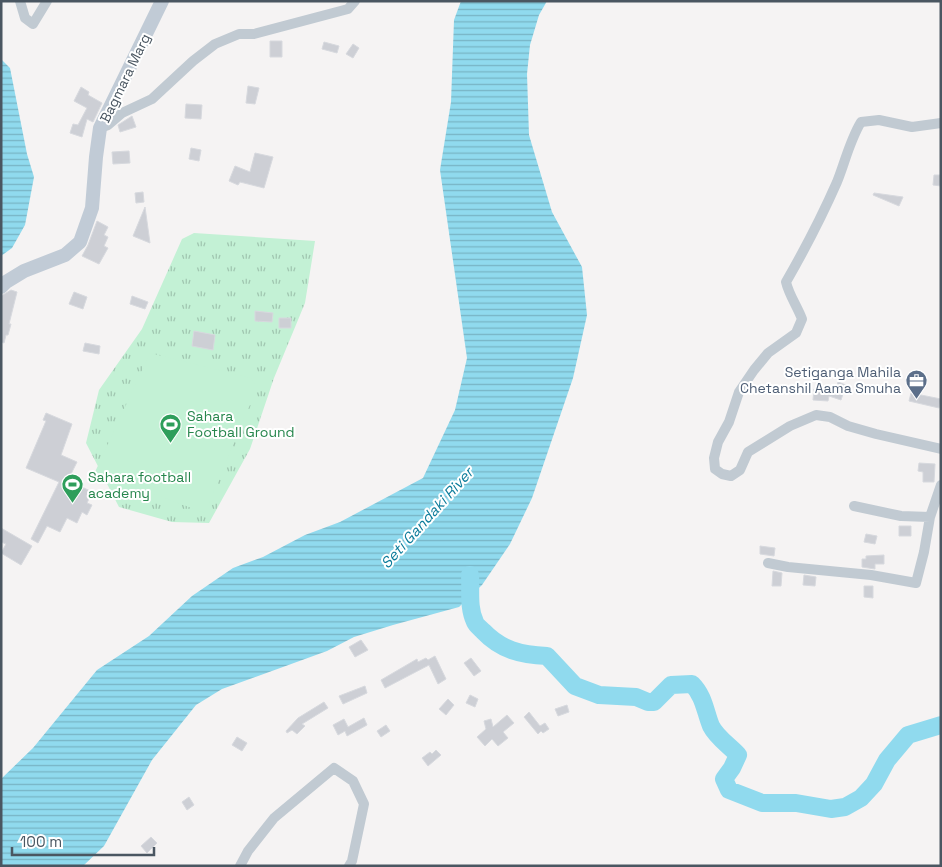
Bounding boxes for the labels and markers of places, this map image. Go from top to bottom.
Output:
place label: Setiganga Mahila Chetanshil Aama Smuha [740,363,901,397]
office icon: Setiganga Mahila Chetanshil Aama Smuha [905,368,929,399]
place label: Sahara Football Ground [187,407,295,441]
sports icon: Sahara Football Ground [159,412,183,443]
place label: Sahara football academy [88,468,191,502]
sports icon: Sahara football academy [60,473,84,504]

